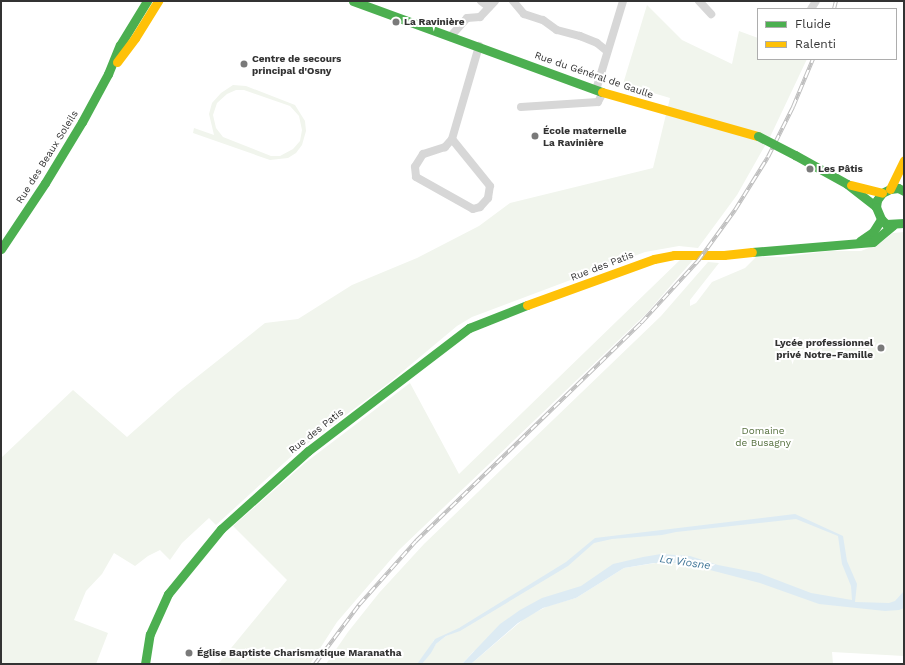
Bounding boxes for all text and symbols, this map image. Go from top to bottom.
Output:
legend [757,8,897,60]
place label: La Ravinière [404,16,465,28]
marker: La Ravinière [391,17,401,27]
text: Fluide [795,17,831,31]
text: Ralenti [795,37,836,51]
street label: Rue du Général de Gaulle [533,49,655,101]
place label: Centre de secours principal d'Osny [252,52,341,76]
marker: Centre de secours principal d'Osny [239,59,249,69]
street label: Rue des Beaux Soleils [13,108,81,206]
place label: École maternelle La Ravinière [543,124,627,148]
marker: École maternelle La Ravinière [530,131,540,141]
place label: Les Pâtis [818,163,863,175]
marker: Les Pâtis [805,164,815,174]
street label: Rue des Patis [569,249,635,283]
place label: Lycée professionnel privé Notre-Famille [775,336,873,360]
marker: Lycée professionnel privé Notre-Famille [876,343,886,353]
street label: Rue des Patis [286,406,346,456]
park label: Domaine de Busagny [735,424,791,448]
water label: La Viosne [659,553,711,573]
place label: Église Baptiste Charismatique Maranatha [197,647,401,659]
marker: Église Baptiste Charismatique Maranatha [184,648,194,658]

